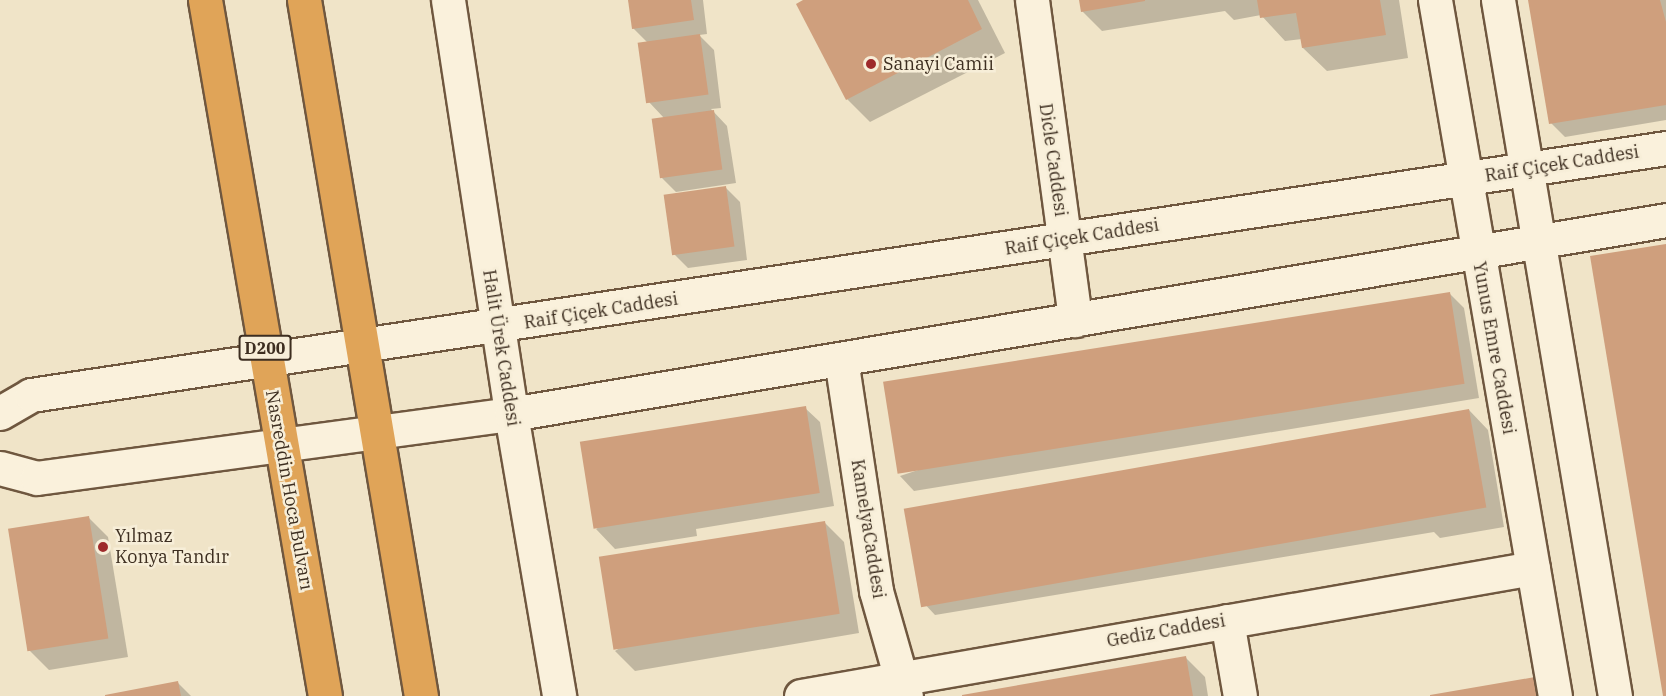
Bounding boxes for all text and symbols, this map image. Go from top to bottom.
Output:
place label: Sanayi Camii [883,53,994,75]
marker: Sanayi Camii [864,57,878,71]
street label: Dicle Caddesi [1034,102,1072,218]
street label: Raif Çiçek Caddesi [1483,141,1641,187]
street label: Raif Çiçek Caddesi [1003,214,1161,260]
street label: Yunus Emre Caddesi [1468,260,1520,436]
street label: Halit Ürek Caddesi [478,268,524,428]
street label: Raif Çiçek Caddesi [522,288,680,334]
road number: D200 [238,335,292,361]
street label: Nasreddin Hoca Bulvarı [261,388,317,592]
street label: KamelyaCaddesi [846,458,890,600]
place label: Yılmaz Konya Tandır [115,526,229,568]
marker: Yılmaz Konya Tandır [96,540,110,554]
street label: Gediz Caddesi [1105,610,1227,652]

